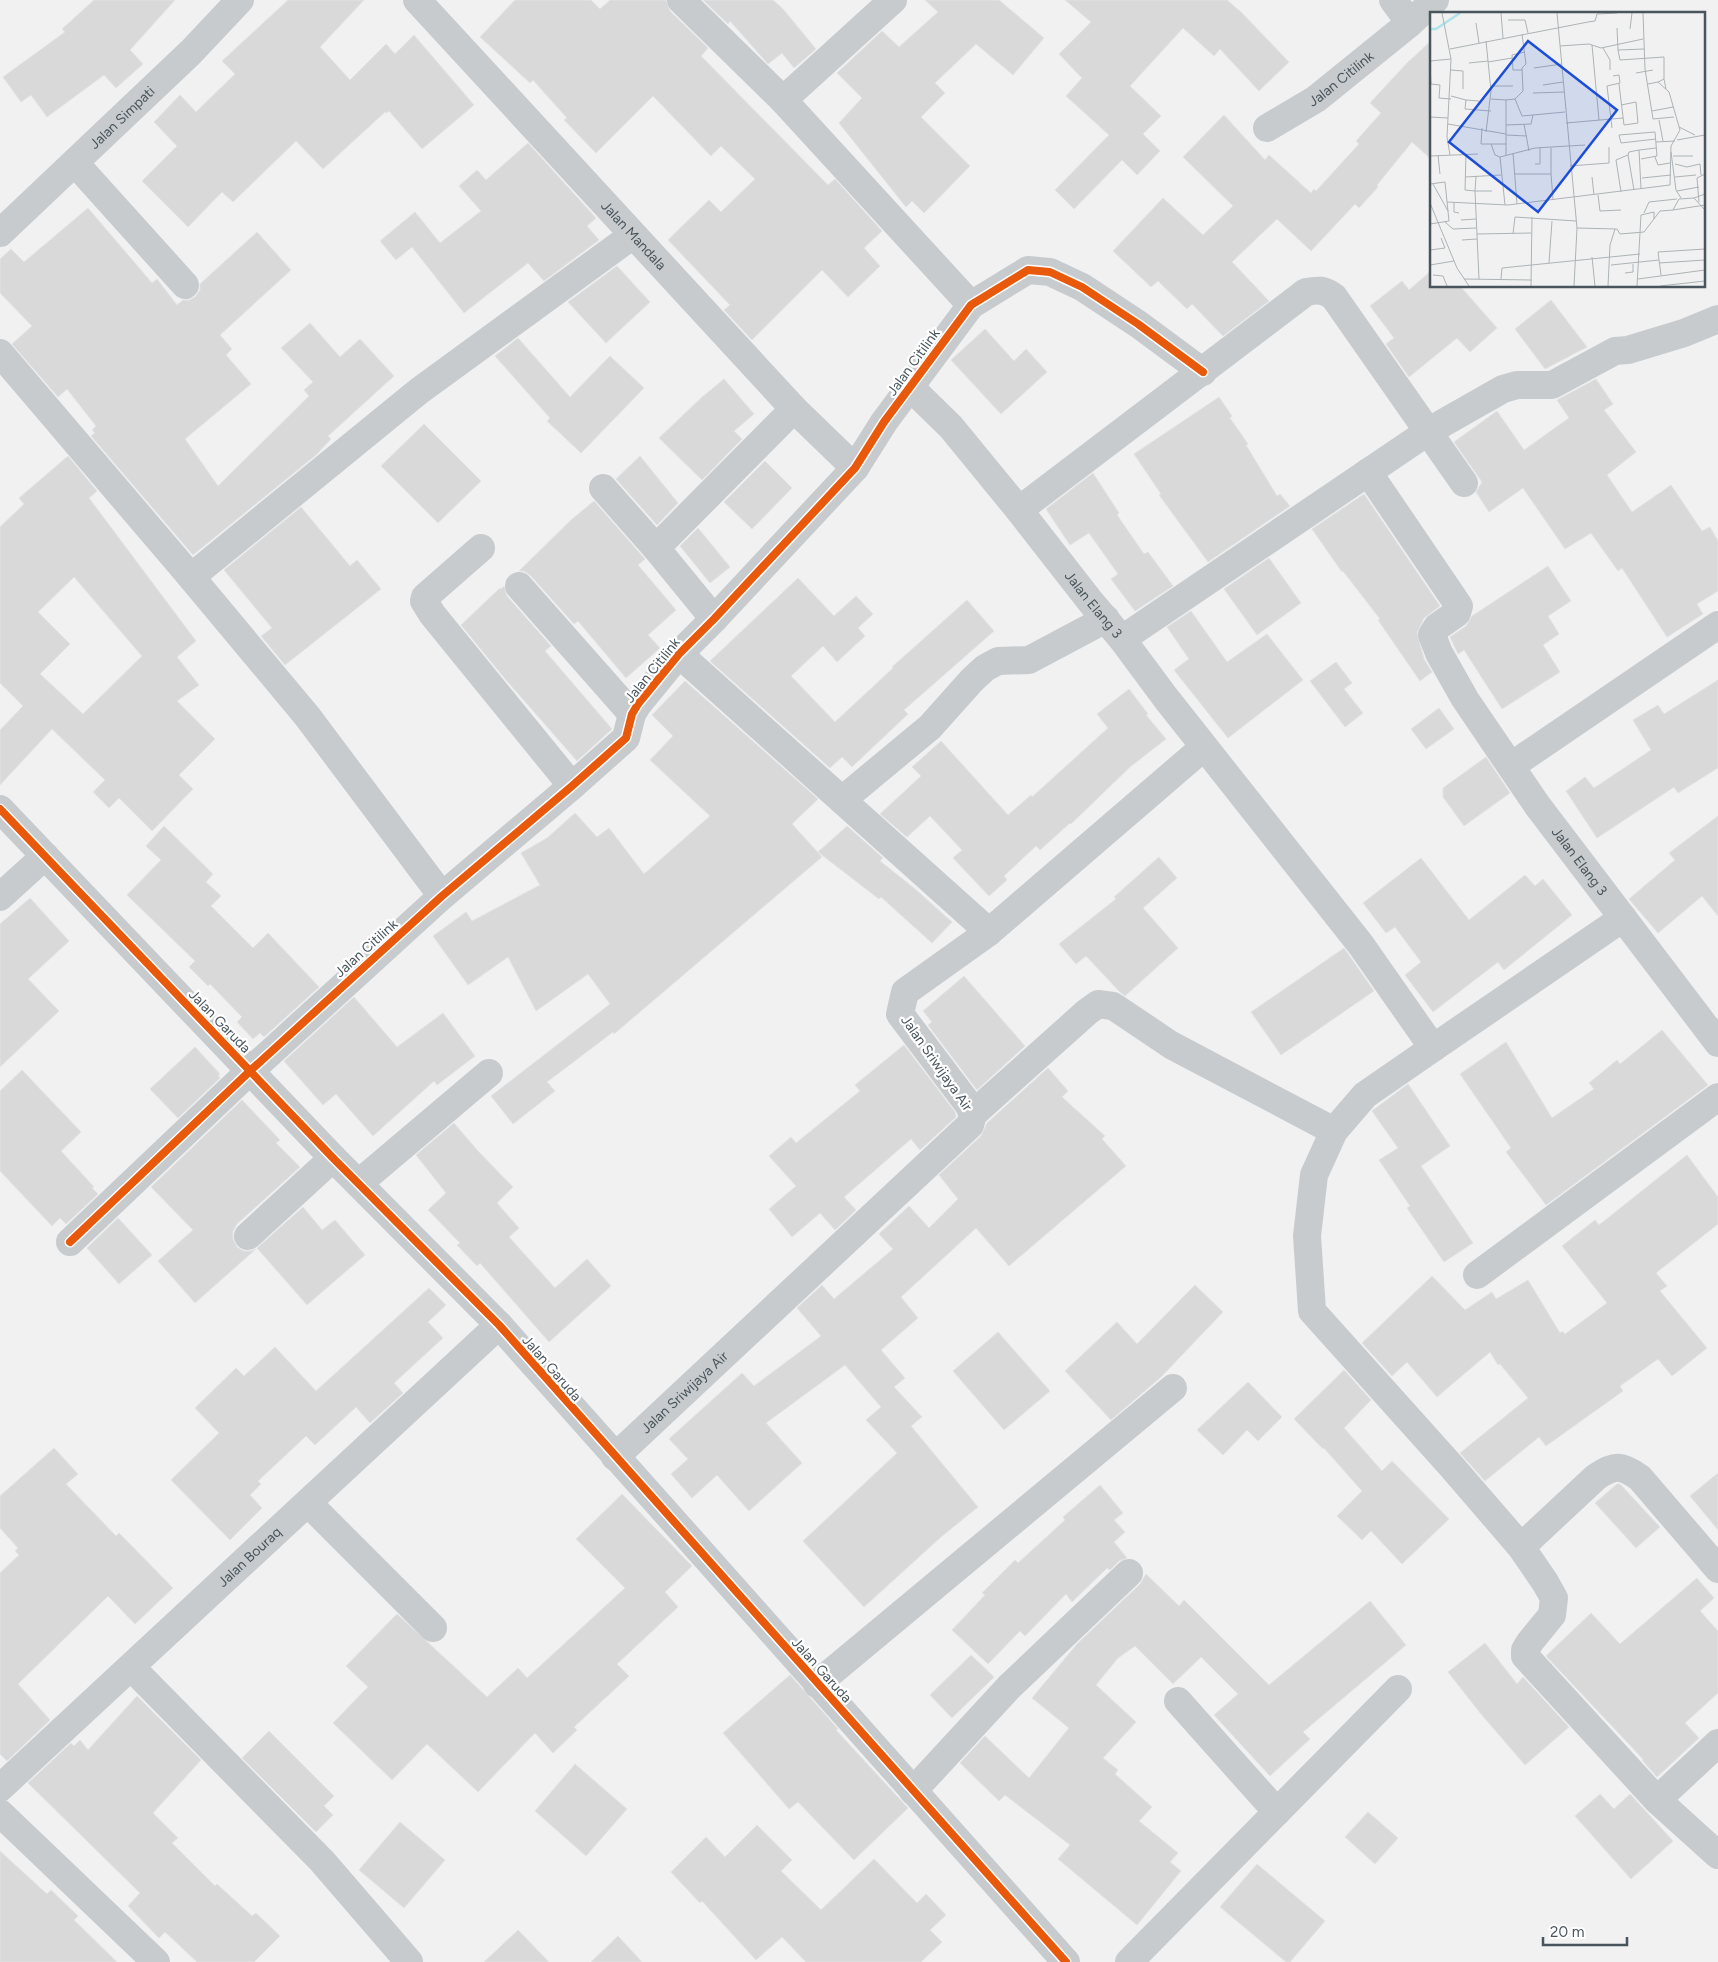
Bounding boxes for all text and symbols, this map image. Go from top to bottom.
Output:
inset map [1430,12,1706,288]
street label: Jalan Citilink [1306,48,1377,110]
street label: Jalan Simpati [86,83,158,153]
street label: Jalan Mandala [597,197,670,274]
street label: Jalan Citilink [883,325,944,399]
street label: Jalan Elang 3 [1061,568,1126,642]
street label: Jalan Citilink [621,634,684,706]
street label: Jalan Elang 3 [1548,824,1611,899]
street label: Jalan Citilink [331,916,401,981]
street label: Jalan Garuda [185,986,254,1057]
street label: Jalan Sriwijaya Air [897,1012,976,1115]
street label: Jalan Garuda [518,1332,585,1405]
street label: Jalan Sriwijaya Air [638,1348,732,1437]
street label: Jalan Bouraq [214,1524,285,1591]
street label: Jalan Garuda [788,1634,855,1706]
scale bar [1543,1914,1627,1946]
text: 20 m [1550,1923,1584,1941]

